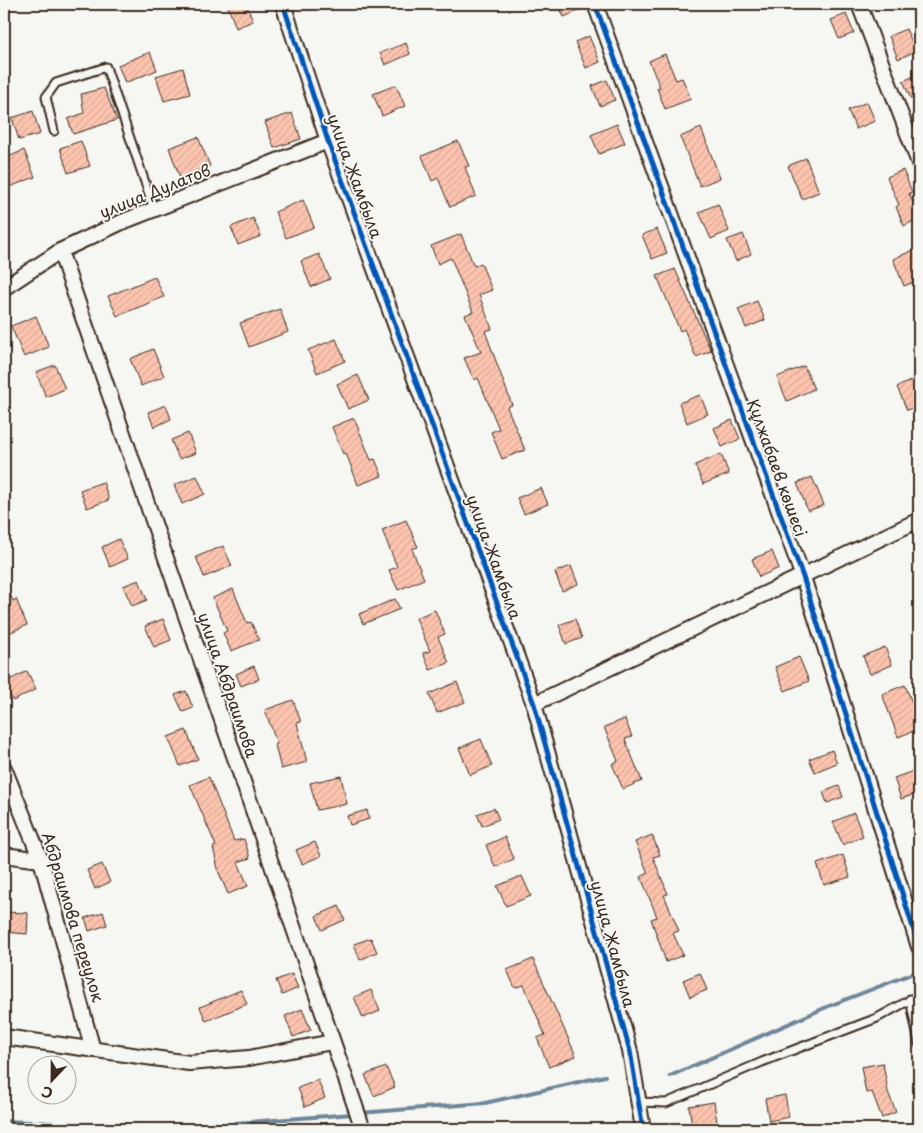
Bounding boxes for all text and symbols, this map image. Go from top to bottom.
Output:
street label: улица Жамбыла [322,110,390,241]
street label: улица Дулатов [95,157,214,223]
street label: Құлжабаев көшесі [742,396,814,540]
street label: улица Жамбыла [461,491,529,622]
street label: улица Абдраимова [193,609,265,761]
street label: Абдраимова переулок [37,829,111,1005]
street label: улица Жамбыла [585,877,642,1010]
north arrow [28,1056,78,1106]
text: С [38,1081,56,1104]

